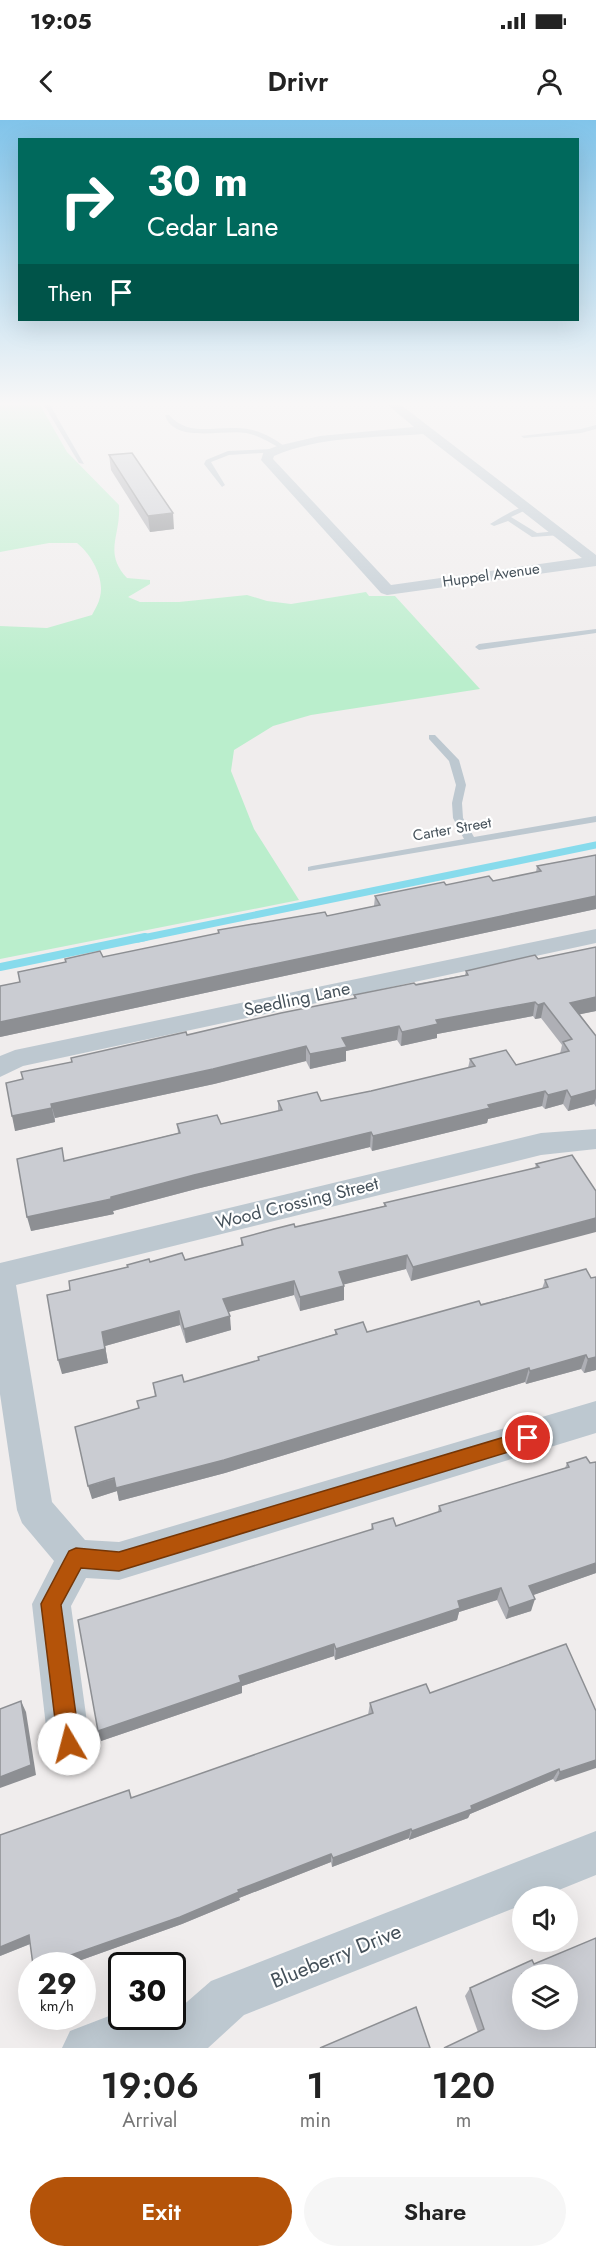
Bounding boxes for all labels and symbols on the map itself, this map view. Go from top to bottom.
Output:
street label: Huppel Avenue [441,557,541,593]
street label: Carter Street [411,811,493,847]
street label: Seedling Lane [241,975,353,1023]
street label: Wood Crossing Street [213,1170,382,1236]
pin [502,1412,553,1463]
position arrow [37,1712,101,1776]
street label: Blueberry Drive [266,1916,406,1996]
speed limit sign: 30 [108,1952,186,2030]

